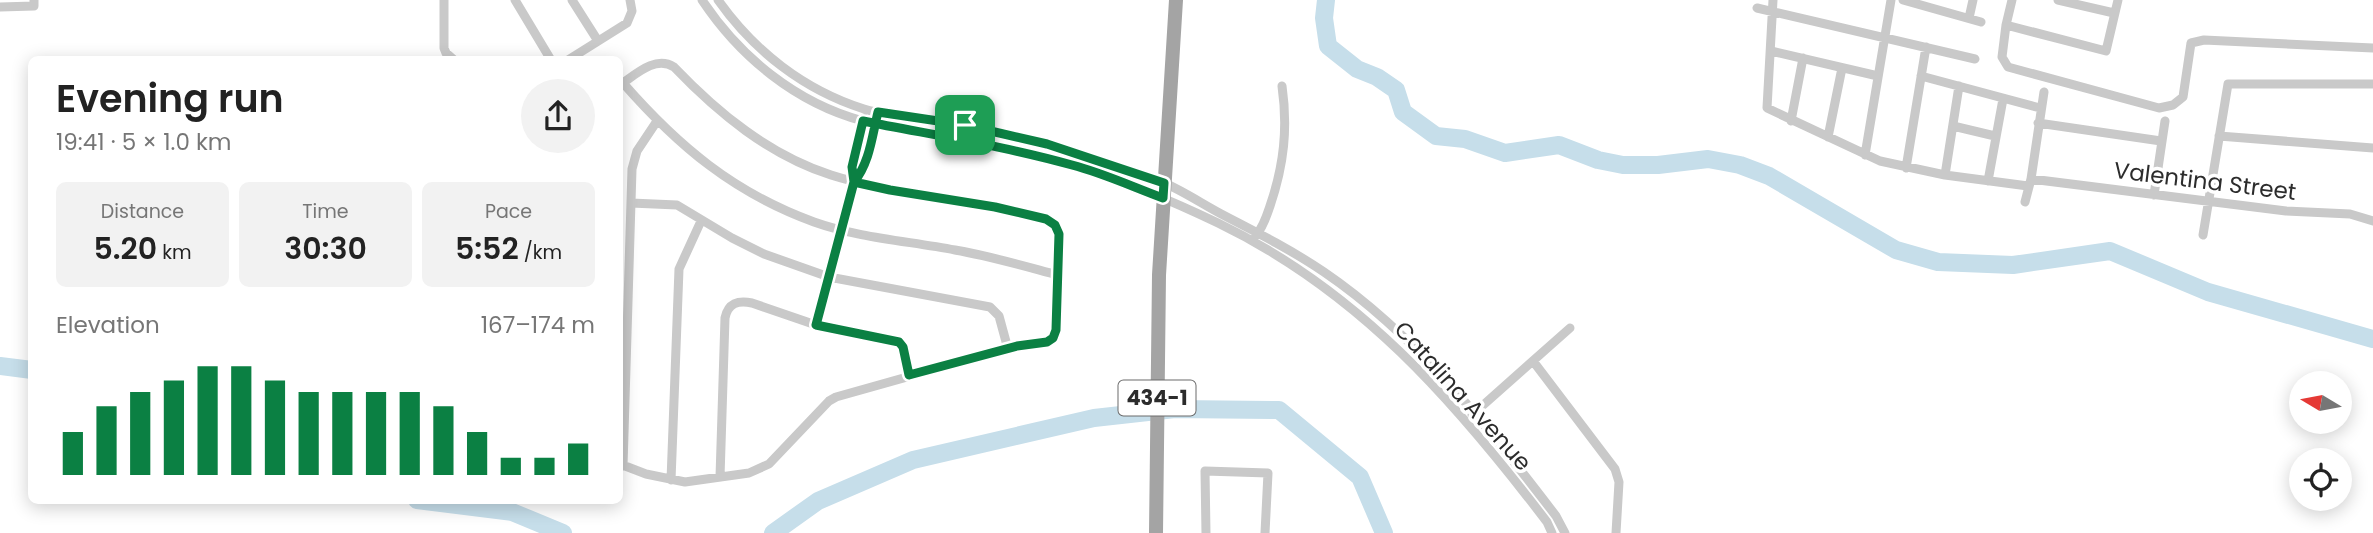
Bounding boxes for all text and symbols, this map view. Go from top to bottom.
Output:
text: Evening run [56,72,284,125]
button: share [521,79,595,153]
pin [935,95,995,155]
icon: arrive [946,106,984,144]
text: 19:41 · 5 × 1.0 km [56,126,232,158]
street label: Valentina Street [2112,154,2298,208]
text: Distance [101,198,184,225]
text: Time [302,198,349,225]
text: Pace [485,198,532,225]
text: 5.20 [93,227,157,270]
text: 30:30 [284,227,367,270]
text: 5:52 [455,227,519,270]
text: km [157,239,192,266]
text: /km [519,239,562,266]
text: Elevation [56,309,160,341]
text: 167–174 m [481,309,595,341]
street label: Catalina Avenue [1387,314,1539,478]
north arrow [2289,371,2352,434]
map controls [2289,371,2352,511]
road number: 434-1 [1118,380,1196,416]
button: locate [2289,448,2352,511]

